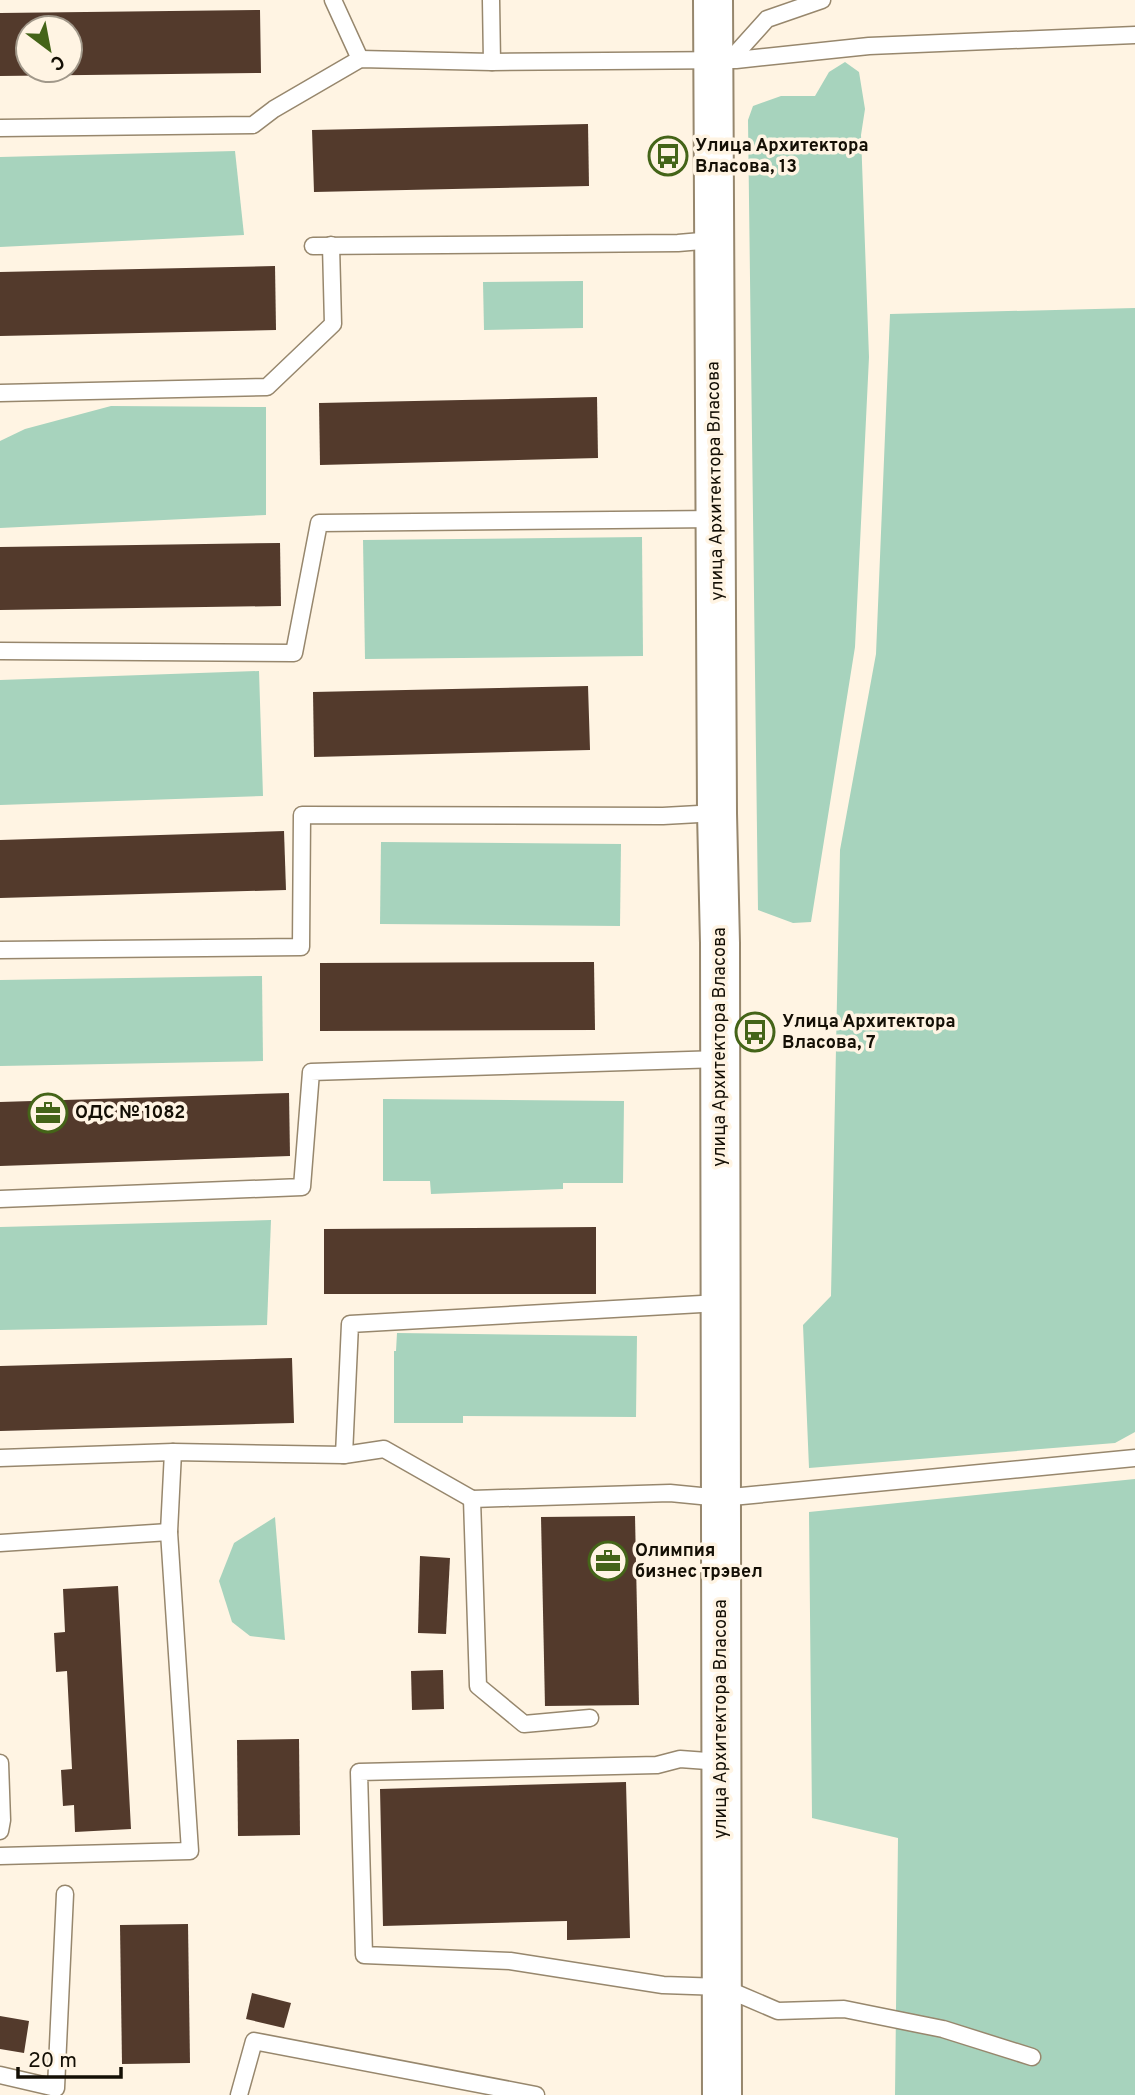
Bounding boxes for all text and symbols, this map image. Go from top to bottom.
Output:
north arrow [14,14,84,84]
text: С [45,48,68,75]
bus stop icon: Улица Архитектора Власова, 13 [647,135,689,177]
place label: Улица Архитектора Власова, 13 [695,135,868,179]
street label: улица Архитектора Власова [702,361,730,601]
street label: улица Архитектора Власова [709,927,732,1167]
bus stop icon: Улица Архитектора Власова, 7 [734,1011,776,1053]
place label: Улица Архитектора Власова, 7 [782,1011,955,1055]
office icon: ОДС № 1082 [27,1092,69,1134]
place label: ОДС № 1082 [75,1102,185,1125]
office icon: Олимпия бизнес трэвел [587,1540,629,1582]
place label: Олимпия бизнес трэвел [635,1540,763,1584]
street label: улица Архитектора Власова [710,1599,733,1839]
scale bar [18,2036,121,2080]
text: 20 m [28,2048,77,2075]

